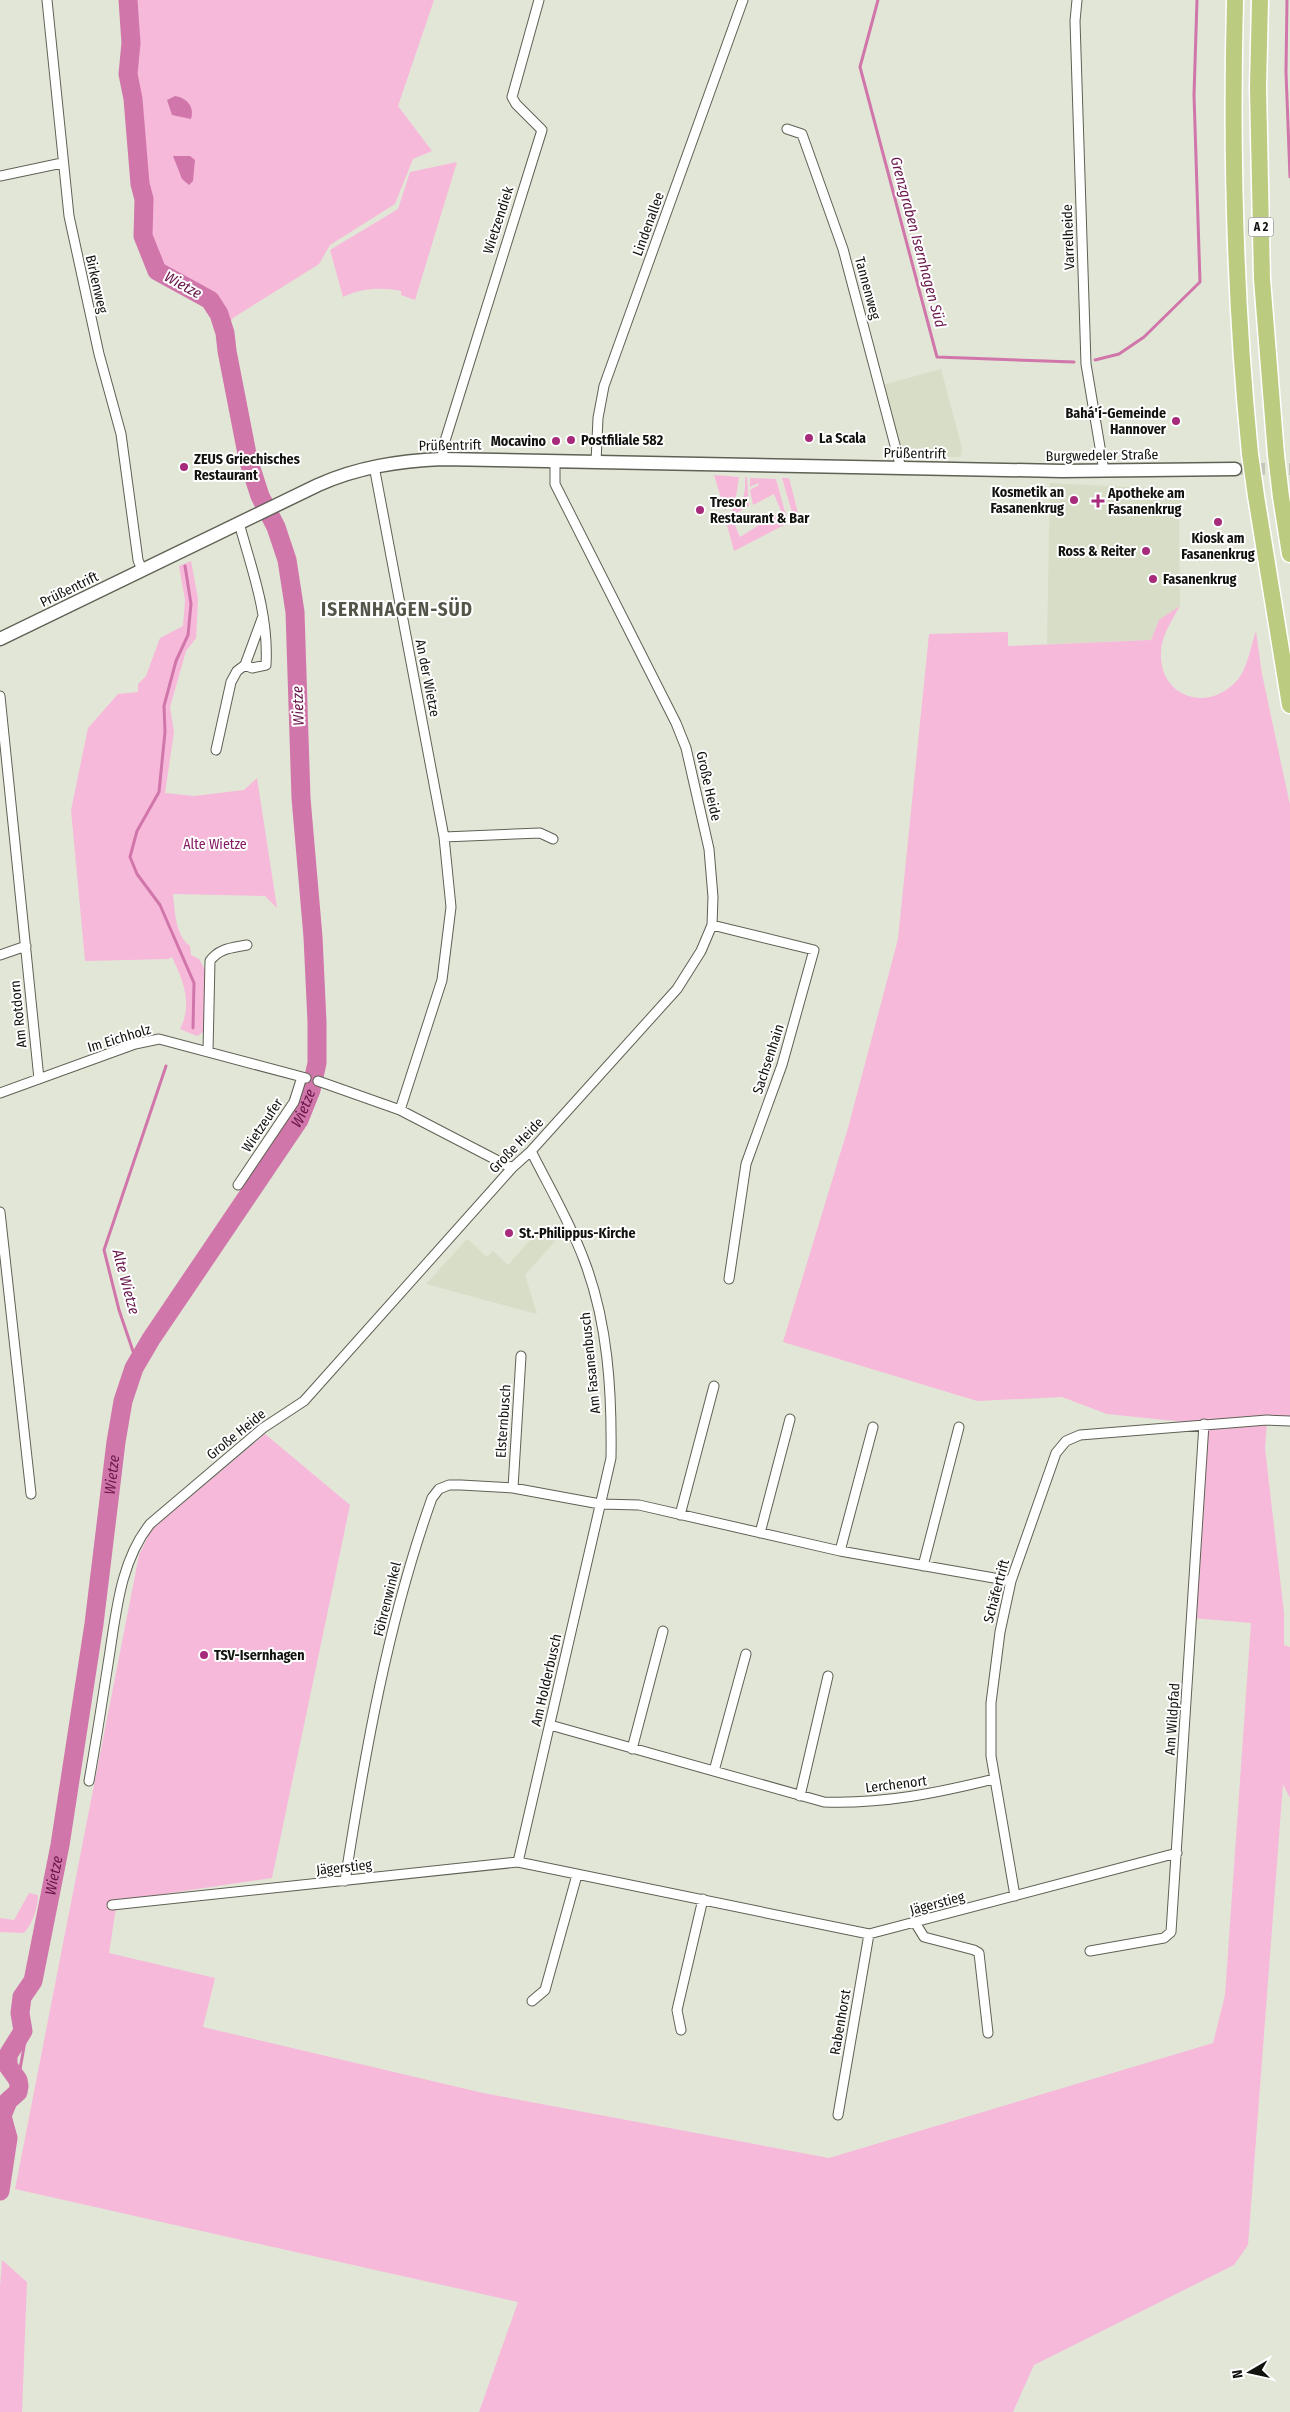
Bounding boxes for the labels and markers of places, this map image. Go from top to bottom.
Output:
place label: Bahá'í-Gemeinde Hannover [1065,405,1167,438]
marker: Bahá'í-Gemeinde Hannover [1170,415,1182,427]
place label: La Scala [819,430,866,447]
place label: Postfiliale 582 [581,432,664,449]
marker: La Scala [803,432,815,444]
place label: Mocavino [491,433,547,450]
marker: Postfiliale 582 [565,434,577,446]
marker: Mocavino [550,435,562,447]
place label: ZEUS Griechisches Restaurant [194,451,300,484]
marker: ZEUS Griechisches Restaurant [178,461,190,473]
place label: Kosmetik an Fasanenkrug [991,484,1064,517]
place label: Apotheke am Fasanenkrug [1107,485,1185,518]
place label: Tresor Restaurant & Bar [710,494,810,527]
marker: Kosmetik an Fasanenkrug [1068,494,1080,506]
marker: Apotheke am Fasanenkrug [1092,495,1104,507]
marker: Tresor Restaurant & Bar [694,504,706,516]
marker: Kiosk am Fasanenkrug [1212,516,1224,528]
place label: Kiosk am Fasanenkrug [1181,530,1255,563]
place label: Ross & Reiter [1058,543,1137,560]
marker: Ross & Reiter [1140,545,1152,557]
place label: Fasanenkrug [1163,571,1237,588]
marker: Fasanenkrug [1147,573,1159,585]
place label: St.-Philippus-Kirche [519,1225,636,1242]
marker: St.-Philippus-Kirche [503,1227,515,1239]
place label: TSV-Isernhagen [214,1647,305,1664]
marker: TSV-Isernhagen [198,1649,210,1661]

